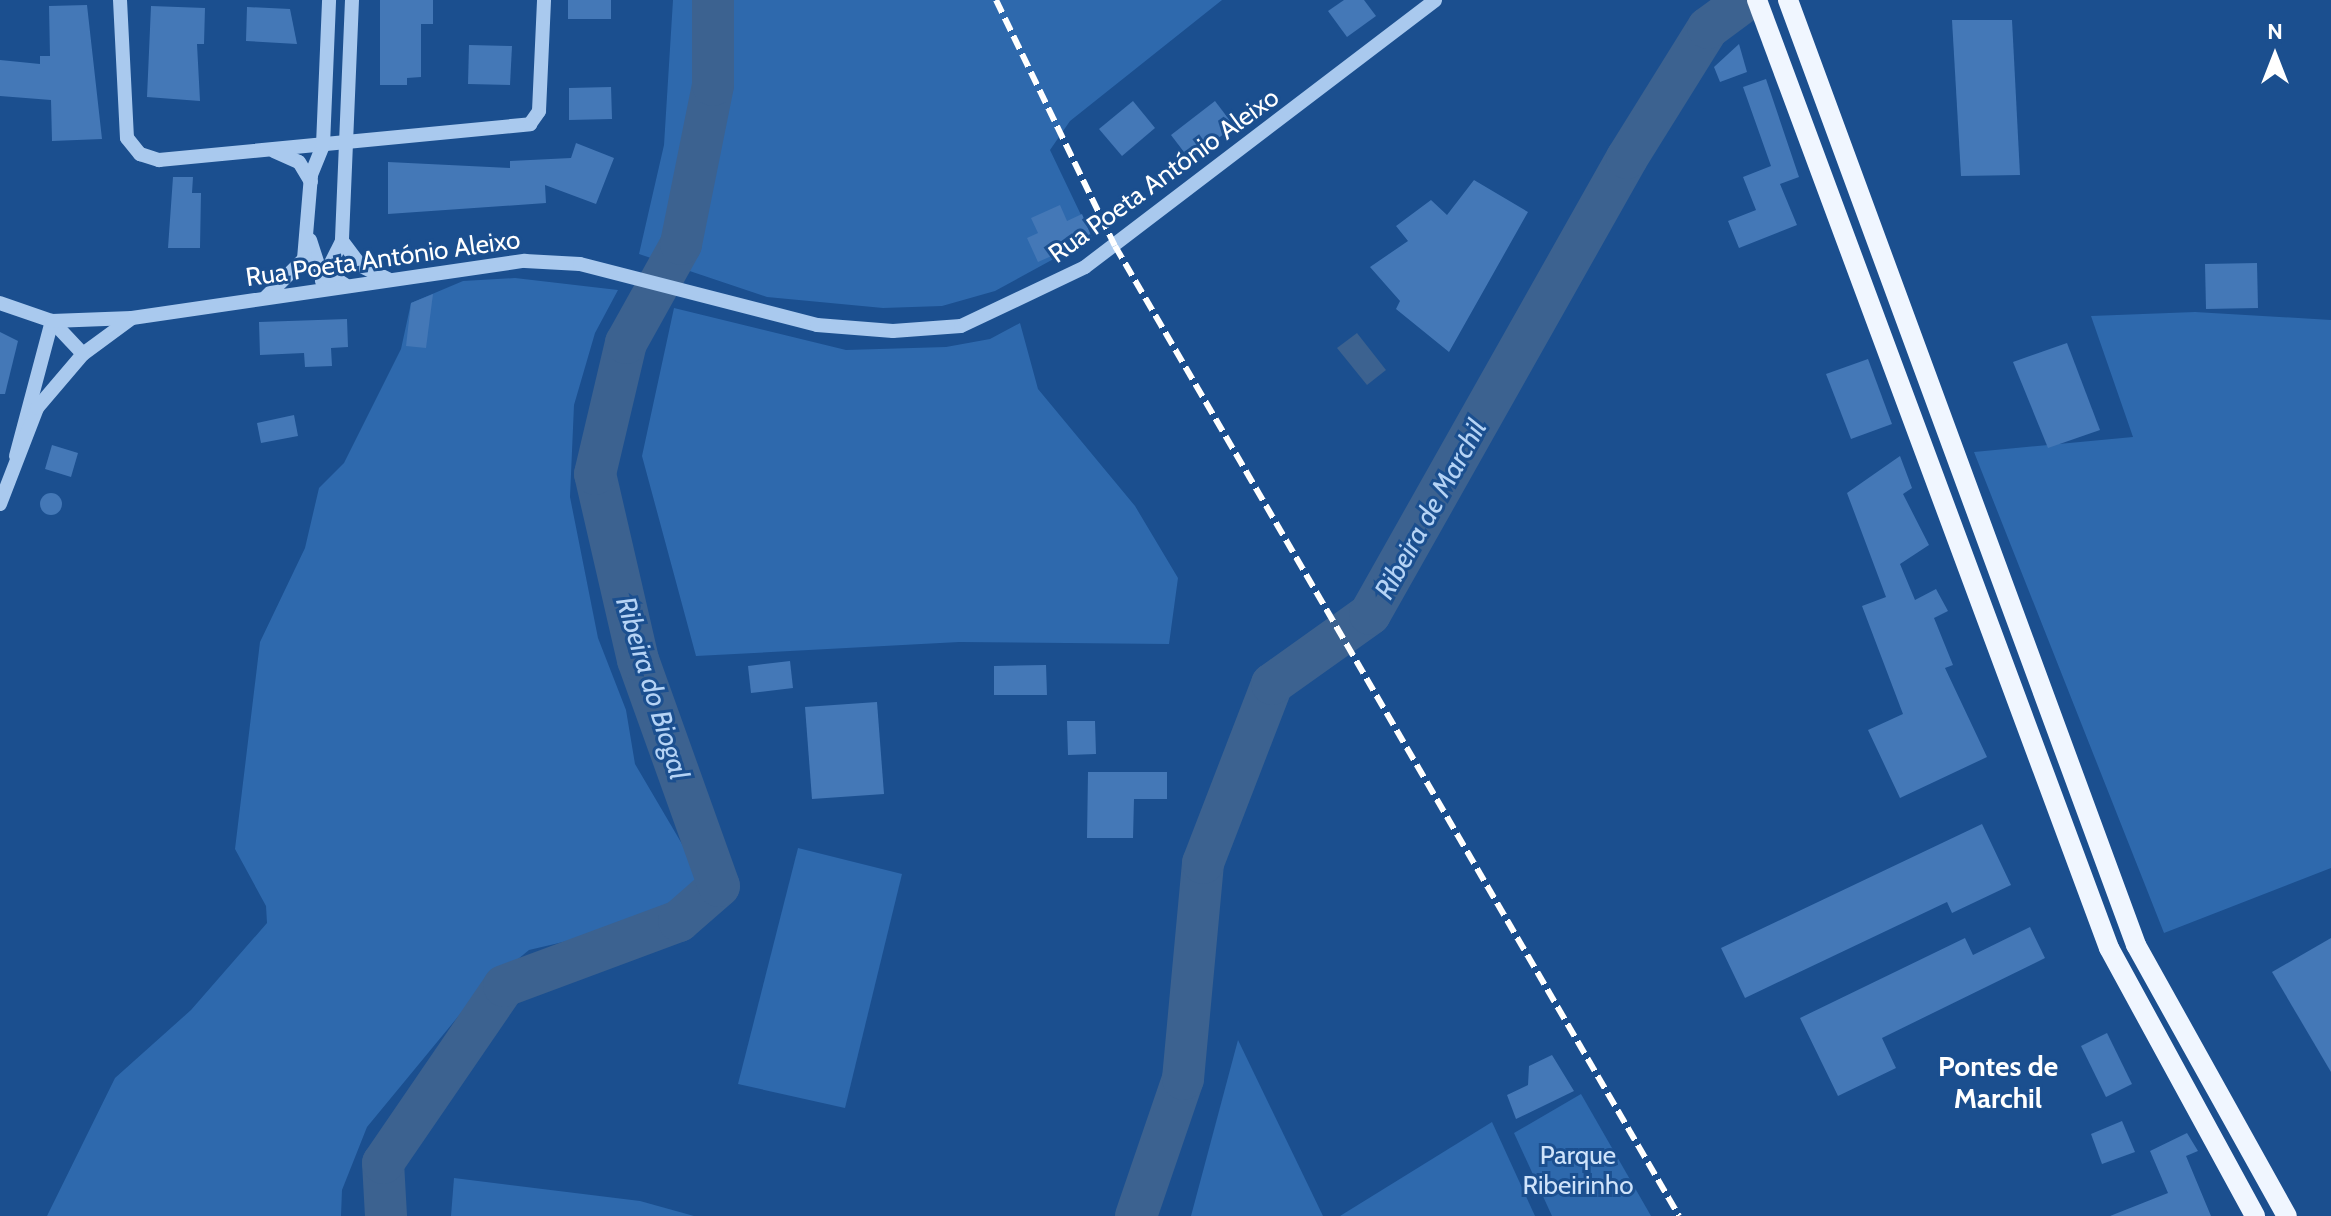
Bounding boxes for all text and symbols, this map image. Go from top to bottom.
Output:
north arrow [2235,16,2315,96]
text: N [2267,18,2283,45]
street label: Rua Poeta António Aleixo [1043,82,1285,270]
street label: Rua Poeta António Aleixo [244,224,522,294]
water label: Ribeira de Marchil [1367,413,1493,605]
water label: Ribeira do Biogal [609,593,697,783]
district label: Pontes de Marchil [1938,1049,2058,1115]
park label: Parque Ribeirinho [1523,1140,1633,1202]

